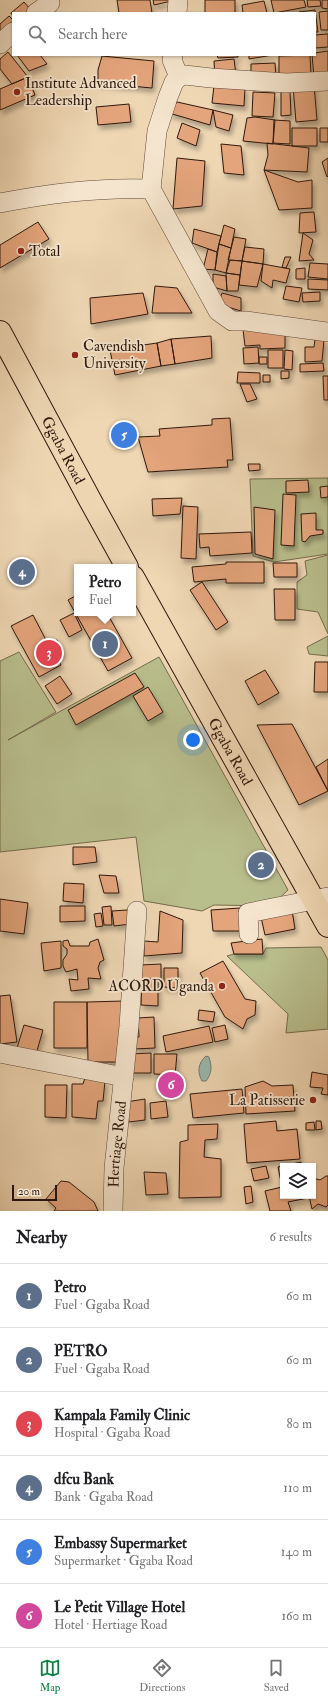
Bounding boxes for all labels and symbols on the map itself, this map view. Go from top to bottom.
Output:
place label: Institute Advanced Leadership [25,74,137,111]
marker: Institute Advanced Leadership [12,87,22,97]
place label: Total [29,242,60,261]
marker: Total [16,246,26,256]
place label: Cavendish University [83,337,146,373]
marker: Cavendish University [70,350,80,360]
street label: Ggaba Road [37,413,89,488]
pin: 5 [111,420,137,450]
pin: 4 [9,557,35,587]
pin: 1 [92,629,118,659]
pin: 3 [36,638,62,668]
street label: Ggaba Road [204,715,257,789]
your location [183,730,203,750]
pin: 2 [248,850,274,880]
place label: ACORD Uganda [108,977,215,996]
marker: ACORD Uganda [217,981,227,991]
pin: 6 [158,1070,184,1100]
place label: La Patisserie [229,1091,305,1110]
marker: La Patisserie [308,1095,318,1105]
street label: Hertiage Road [105,1099,131,1188]
scale bar [12,1183,57,1202]

